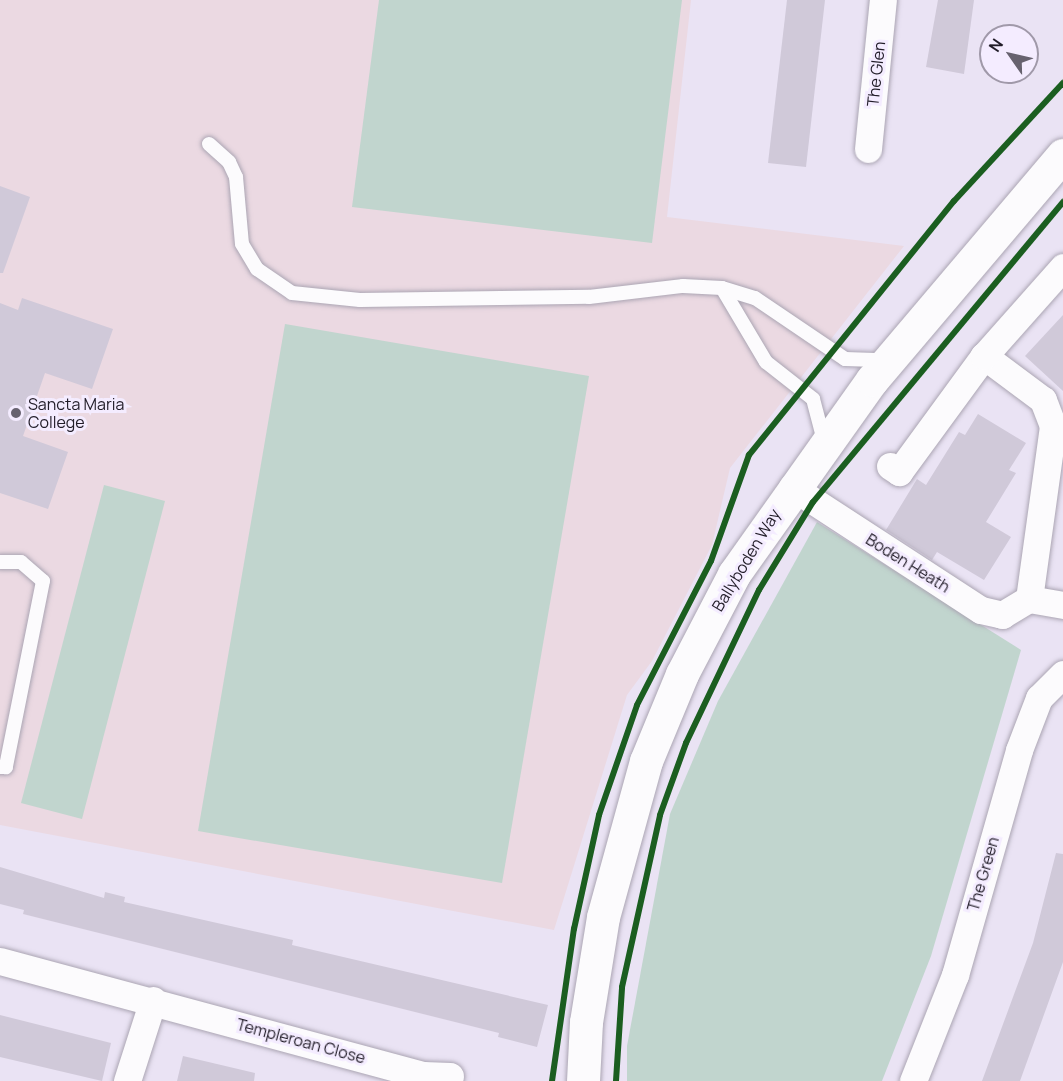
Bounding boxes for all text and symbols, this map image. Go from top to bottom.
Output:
north arrow [979,24,1039,84]
text: N [983,34,1008,56]
street label: The Glen [863,41,889,107]
place label: Sancta Maria College [28,394,124,432]
marker: Sancta Maria College [9,406,23,420]
street label: Ballyboden Way [708,505,784,615]
street label: Boden Heath [862,530,954,596]
street label: The Green [963,835,1003,913]
street label: Templeroan Close [235,1015,367,1067]

